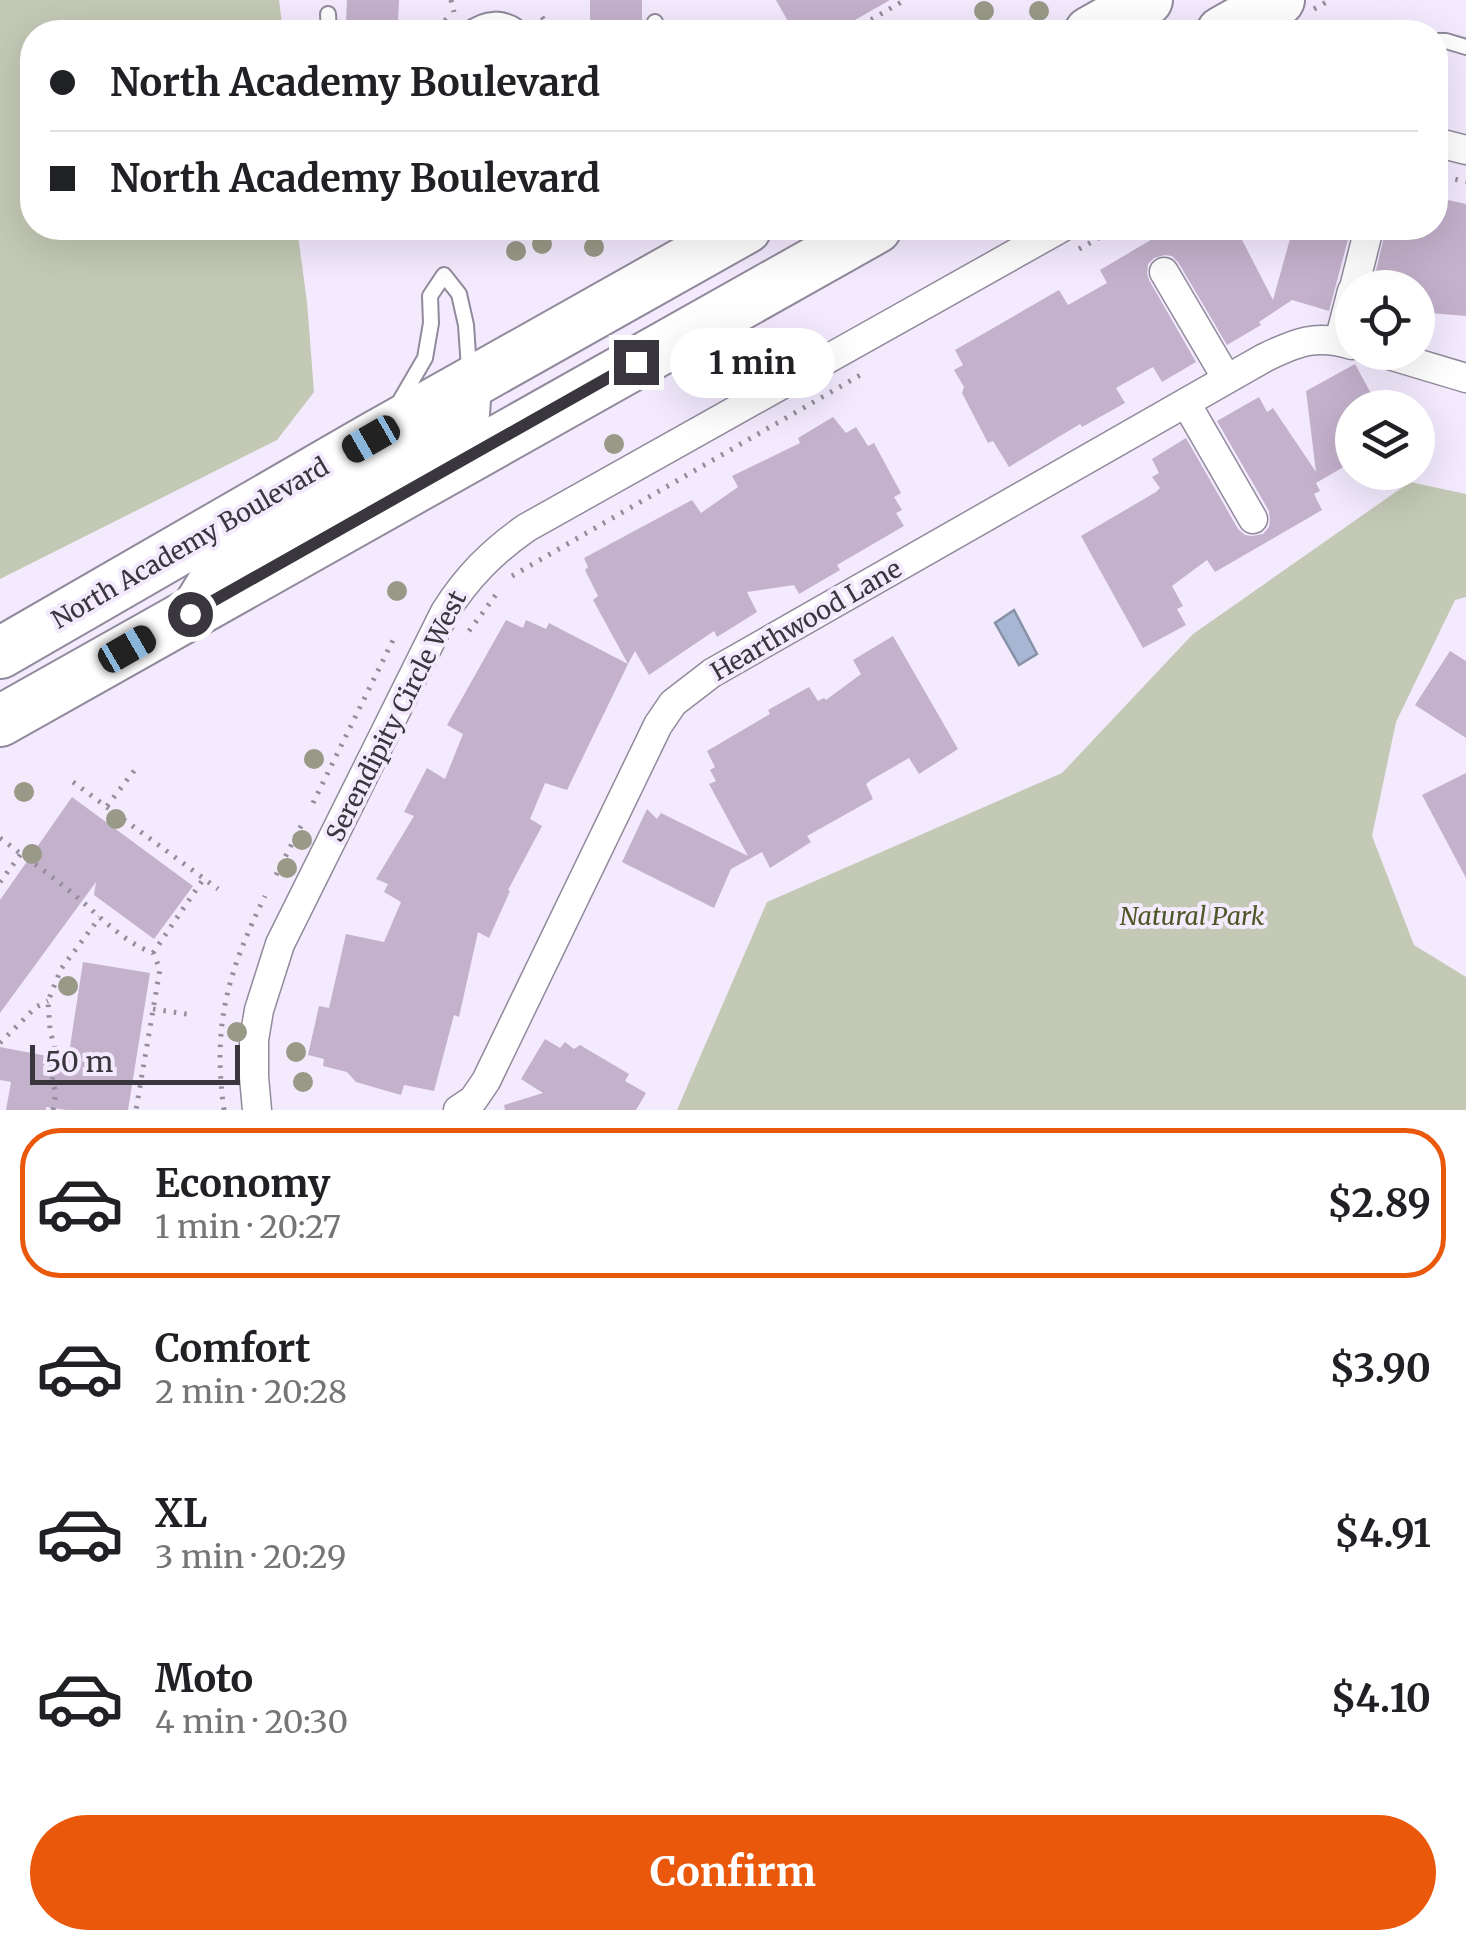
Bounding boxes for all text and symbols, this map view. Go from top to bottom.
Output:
text: North Academy Boulevard [110,59,600,106]
text: North Academy Boulevard [110,155,600,202]
map controls [1335,270,1435,490]
button: locate [1335,270,1435,370]
callout: 1 min [671,327,836,397]
route end [614,340,659,385]
text: 1 min [709,343,796,383]
button: layers [1335,390,1435,490]
car [338,411,404,467]
street label: North Academy Boulevard [46,450,334,636]
street label: Hearthwood Lane [705,552,907,688]
street label: Serendipity Circle West [319,585,473,847]
route start [168,592,213,637]
car [94,621,160,677]
park label: Natural Park [1120,900,1265,932]
scale bar [30,1040,240,1084]
text: 50 m [45,1044,113,1080]
icon: car [35,1158,125,1248]
text: Economy [155,1160,330,1207]
text: $2.89 [1327,1180,1431,1227]
text: 1 min · 20:27 [155,1207,341,1247]
icon: car [35,1323,125,1413]
text: Comfort [155,1325,311,1372]
text: $3.90 [1330,1345,1431,1392]
text: 2 min · 20:28 [155,1372,347,1412]
icon: car [35,1488,125,1578]
text: XL [155,1490,207,1537]
text: $4.91 [1334,1510,1431,1557]
text: 3 min · 20:29 [155,1537,346,1577]
icon: car [35,1653,125,1743]
text: Moto [155,1655,253,1702]
text: $4.10 [1331,1675,1431,1722]
text: 4 min · 20:30 [155,1702,348,1742]
button: Confirm [30,1815,1436,1930]

